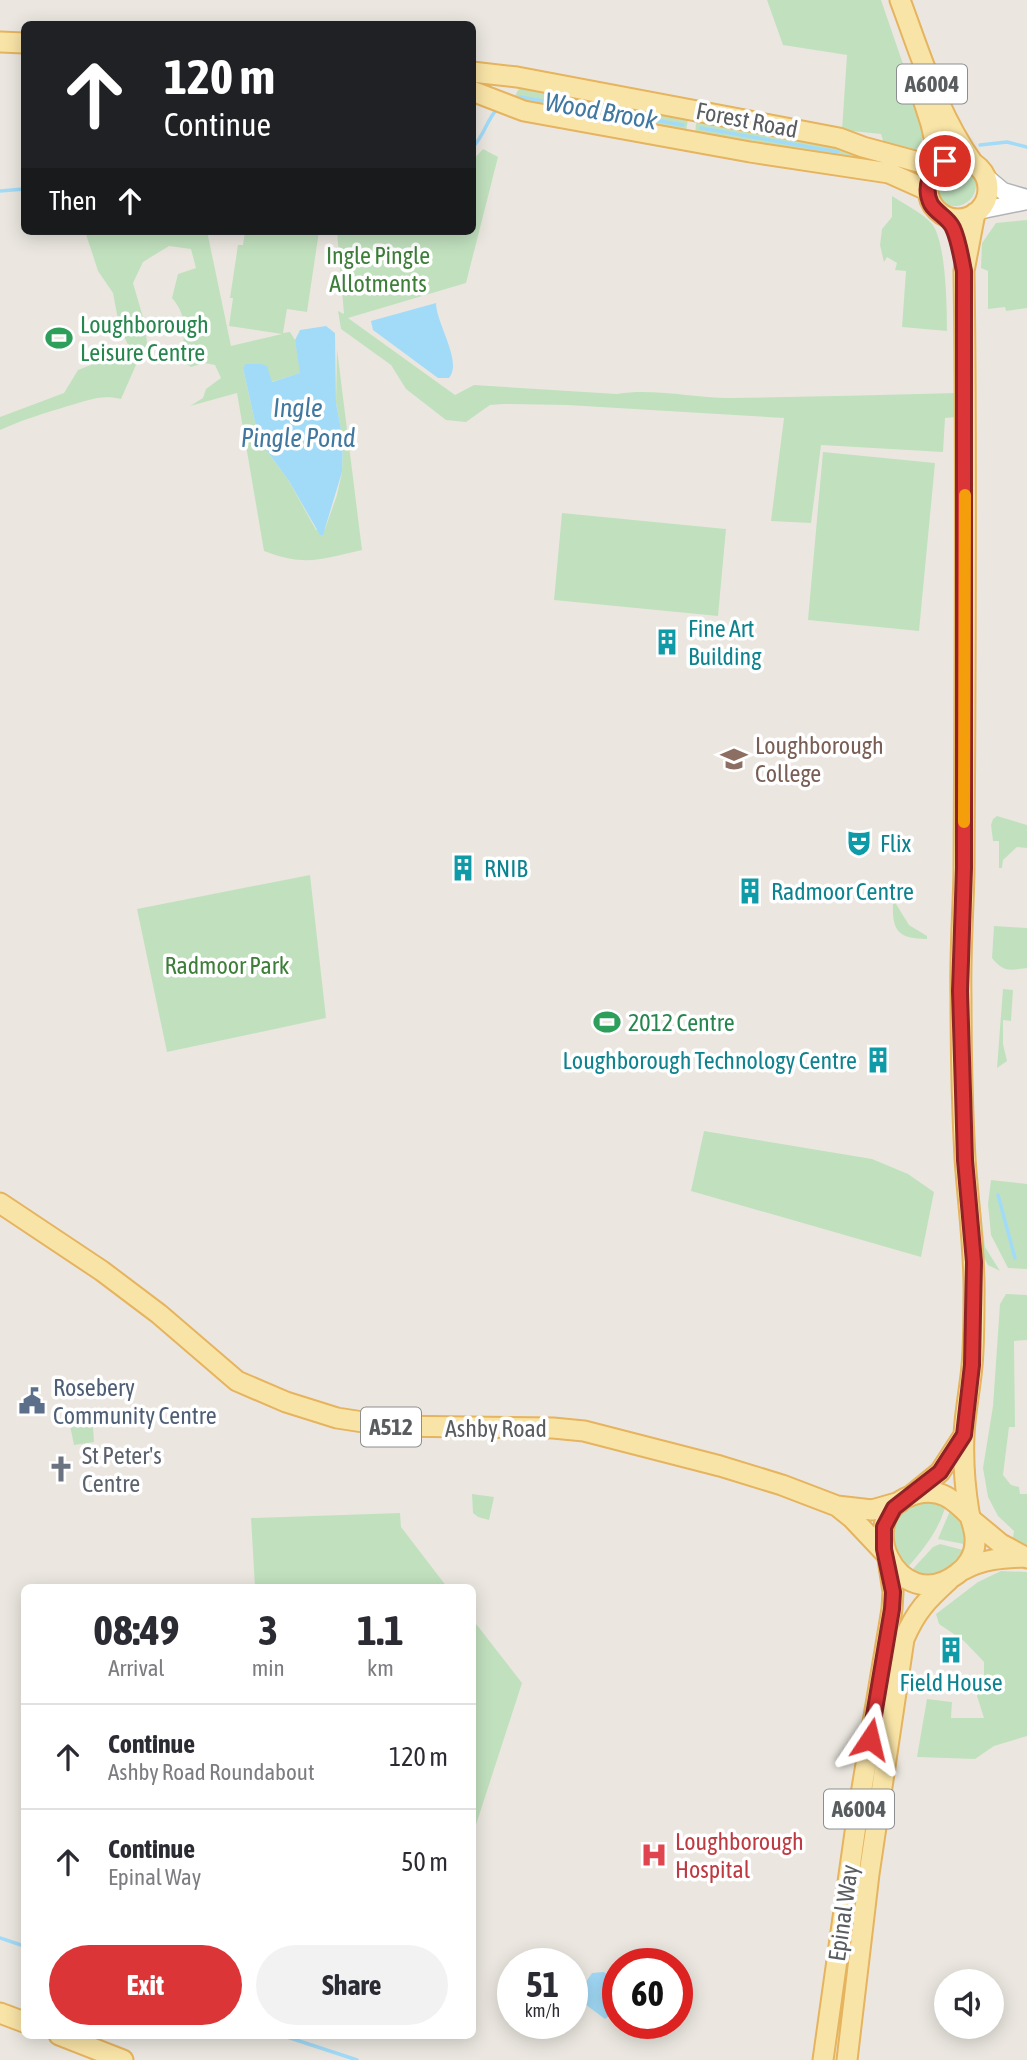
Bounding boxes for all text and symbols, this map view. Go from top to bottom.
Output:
text: 120 m [164,48,275,104]
icon: ahead [49,49,140,140]
road number: A6004 [897,64,967,104]
water label: Wood Brook [543,86,660,136]
street label: Forest Road [694,97,800,143]
text: Continue [164,106,271,143]
pin [915,131,975,191]
icon: arrive [926,142,964,180]
icon: ahead [111,182,149,220]
text: Then [49,186,97,216]
park label: Ingle Pingle Allotments [326,242,430,297]
place label: Loughborough Leisure Centre [80,311,209,366]
sports icon: Loughborough Leisure Centre [44,323,74,353]
water label: Ingle Pingle Pond [241,393,355,453]
place label: Fine Art Building [688,615,762,670]
building icon: Fine Art Building [652,627,682,657]
place label: Loughborough College [755,732,884,787]
school or university icon: Loughborough College [719,744,749,774]
theatre icon: Flix [844,828,874,858]
place label: Flix [880,830,912,857]
building icon: RNIB [448,853,478,883]
place label: RNIB [484,855,528,882]
building icon: Radmoor Centre [735,876,765,906]
place label: Radmoor Centre [771,878,914,905]
park label: Radmoor Park [165,952,290,979]
sports icon: 2012 Centre [592,1007,622,1037]
place label: 2012 Centre [628,1009,735,1036]
building icon: Loughborough Technology Centre [863,1045,893,1075]
place label: Loughborough Technology Centre [563,1047,857,1074]
place label: Rosebery Community Centre [53,1374,217,1429]
public building icon: Rosebery Community Centre [17,1386,47,1416]
road number: A512 [361,1408,421,1446]
street label: Ashby Road [445,1415,547,1442]
place label: St Peter's Centre [82,1442,162,1497]
church icon: St Peter's Centre [46,1454,76,1484]
text: 08:49 [93,1606,180,1654]
text: 3 [258,1606,278,1654]
text: 1.1 [357,1606,404,1654]
building icon: Field House [936,1635,966,1665]
text: Arrival [108,1655,164,1681]
text: min [252,1655,285,1681]
text: km [367,1655,394,1681]
place label: Field House [899,1669,1003,1696]
position arrow [833,1702,907,1776]
text: Continue [108,1729,195,1759]
icon: ahead [49,1738,87,1776]
text: 120 m [389,1742,448,1772]
text: Ashby Road Roundabout [108,1759,315,1785]
road number: A6004 [824,1790,894,1828]
place label: Loughborough Hospital [675,1828,804,1883]
text: Continue [108,1834,195,1864]
hospital icon: Loughborough Hospital [639,1840,669,1870]
icon: ahead [49,1843,87,1881]
text: 50 m [401,1847,448,1877]
street label: Epinal Way [823,1863,863,1963]
text: Epinal Way [108,1864,201,1890]
button: Exit [49,1945,242,2025]
button: Share [256,1945,448,2025]
speed limit sign: 60 [602,1948,693,2039]
text: 51 [526,1964,559,2004]
map controls [934,1969,1004,2039]
button: sound [934,1969,1004,2039]
text: km/h [525,2000,560,2021]

